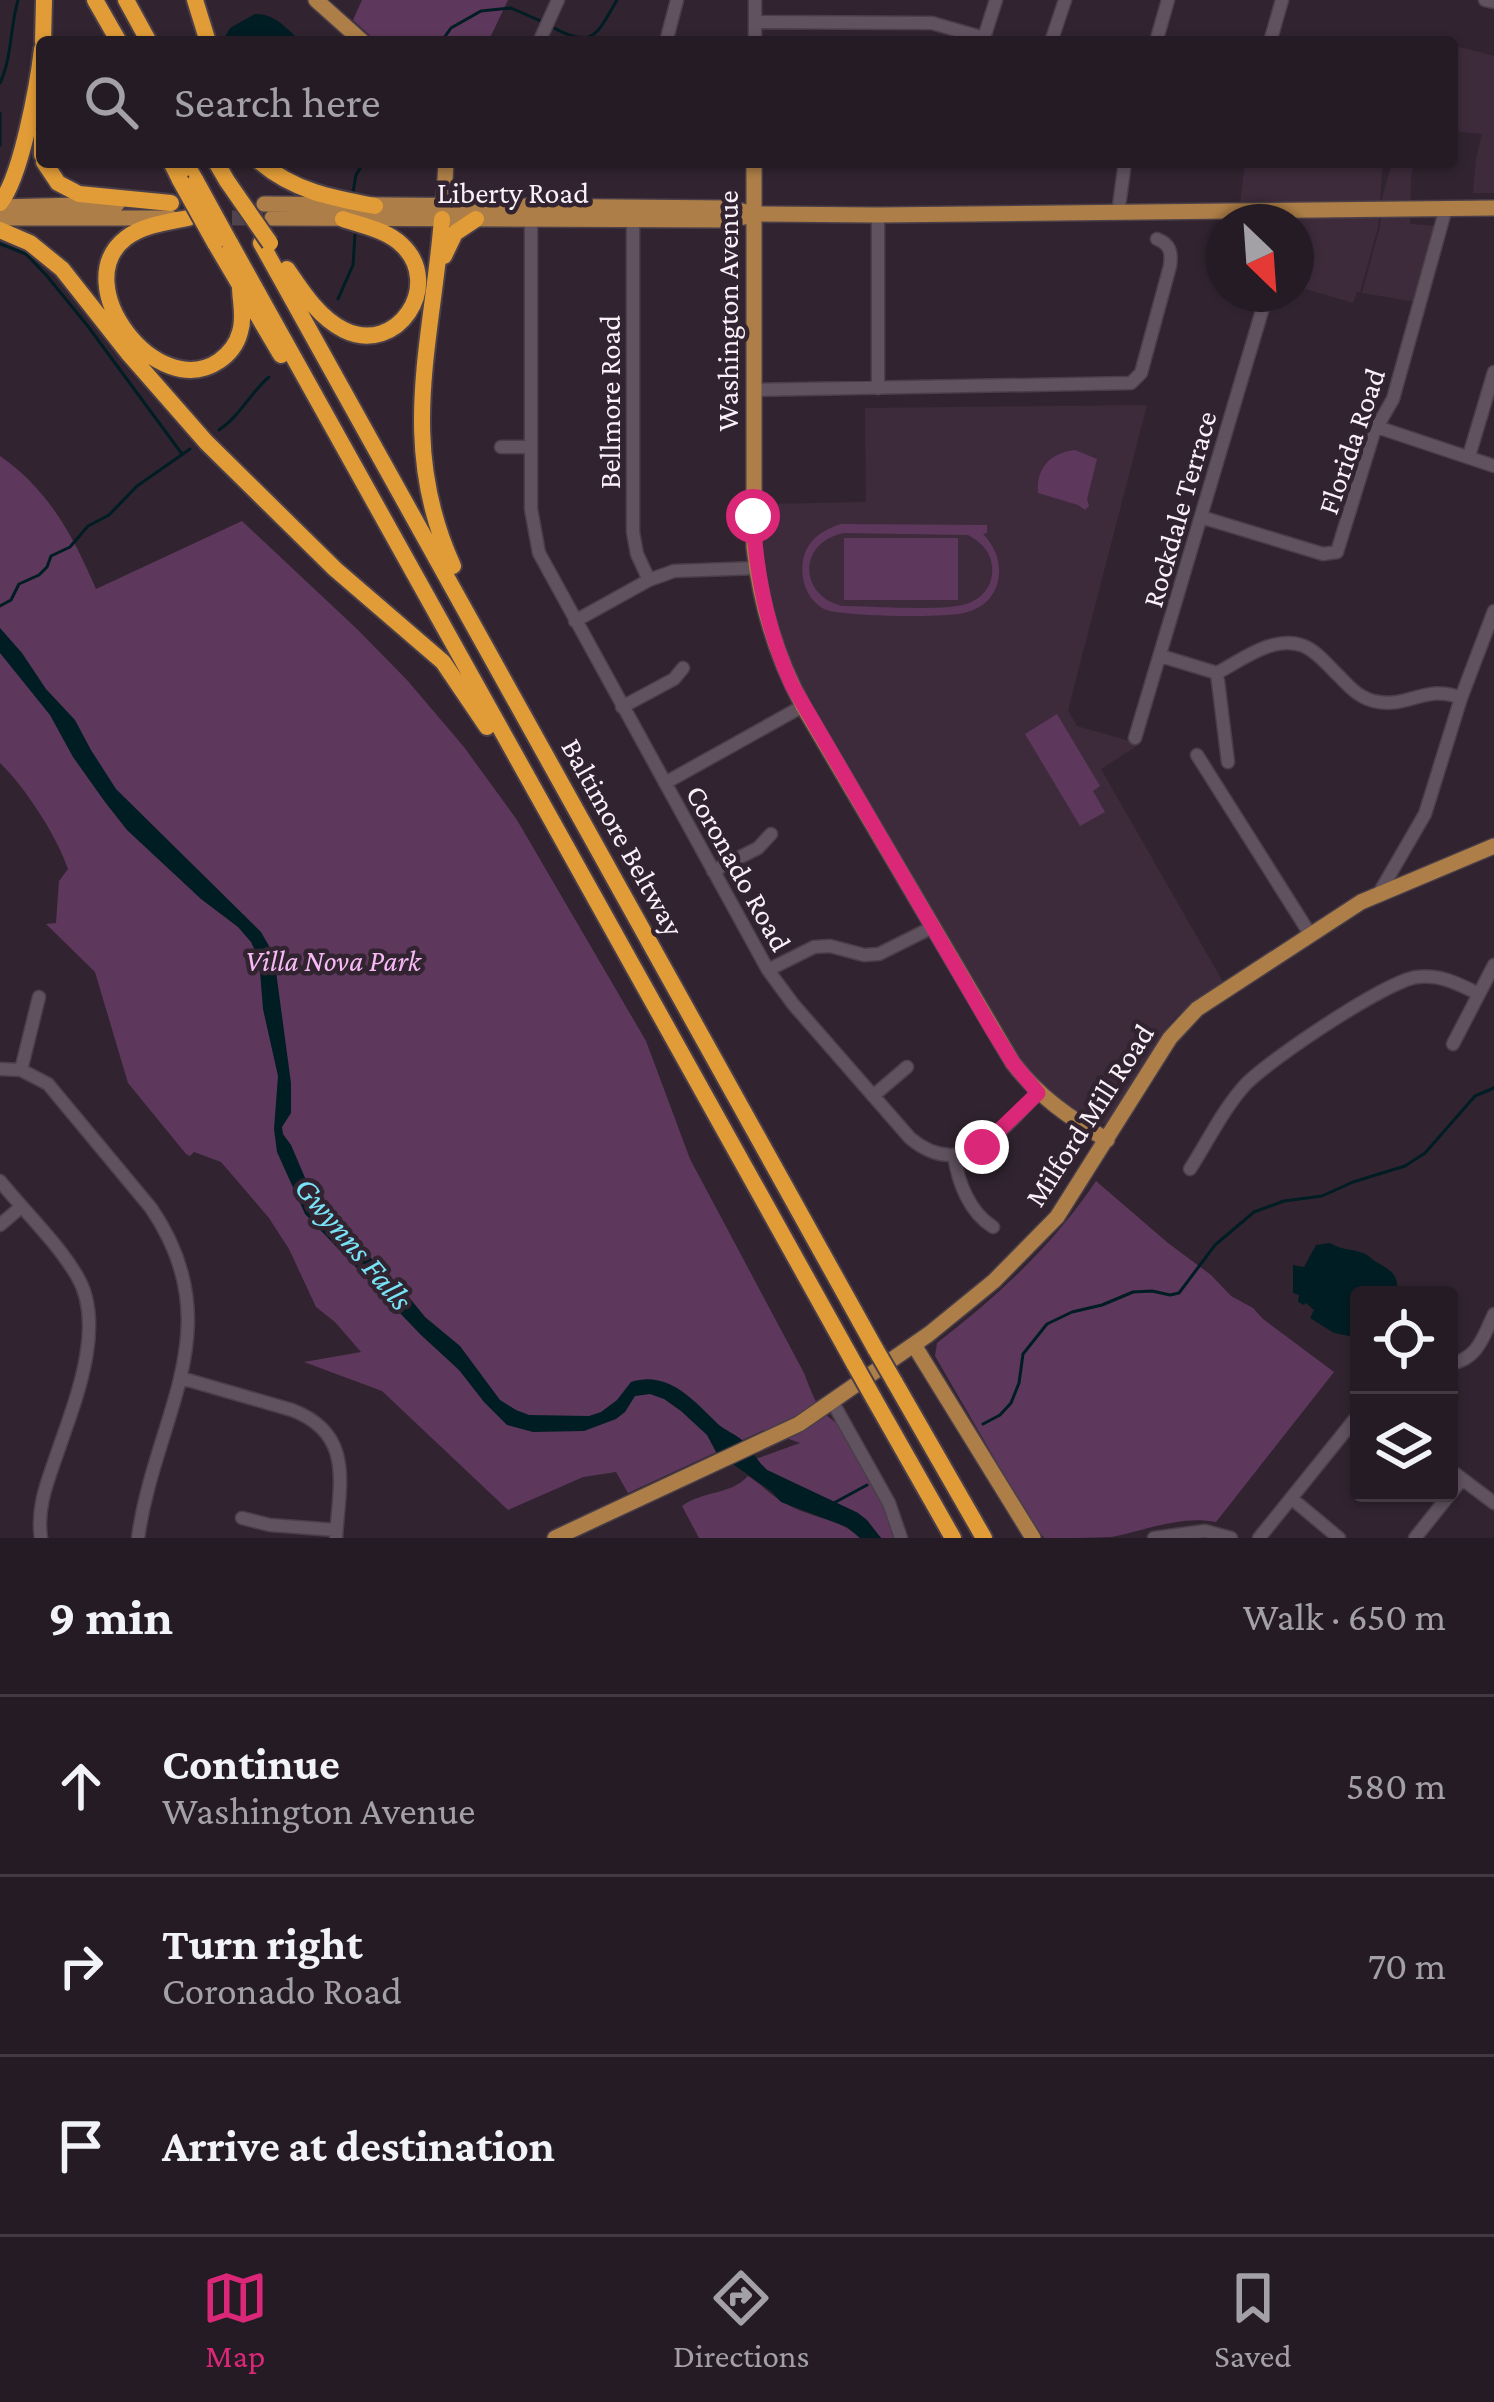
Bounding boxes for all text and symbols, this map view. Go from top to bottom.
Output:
search box [36,36,1458,168]
icon: search [78,69,144,135]
text: Search here [174,77,381,127]
street label: Liberty Road [437,176,589,210]
street label: Washington Avenue [711,190,745,432]
north arrow [1206,204,1314,312]
street label: Bellmore Road [593,315,626,489]
street label: Florida Road [1311,363,1391,518]
street label: Rockdale Terrace [1135,407,1223,611]
route start [726,489,780,543]
street label: Baltimore Beltway [554,733,691,942]
street label: Coronado Road [680,779,798,957]
park label: Villa Nova Park [245,944,423,977]
street label: Milford Mill Road [1018,1018,1160,1212]
route end [955,1120,1009,1174]
water label: Gwynns Falls [288,1169,421,1318]
map controls [1350,1286,1458,1502]
button: locate [1350,1286,1458,1394]
button: layers [1350,1394,1458,1502]
text: 9 min [48,1588,173,1645]
text: Walk · 650 m [1243,1595,1446,1638]
text: Continue [162,1739,340,1789]
icon: ahead [48,1753,114,1819]
text: 580 m [1346,1764,1446,1807]
text: Washington Avenue [162,1789,476,1832]
text: Turn right [162,1919,363,1969]
icon: right [48,1933,114,1999]
text: 70 m [1368,1944,1446,1987]
text: Coronado Road [162,1969,402,2012]
icon: arrive [48,2113,114,2179]
text: Arrive at destination [162,2121,555,2171]
tab: Map [202,2265,268,2374]
tab: Directions [673,2265,810,2374]
tab: Saved [1214,2265,1292,2374]

